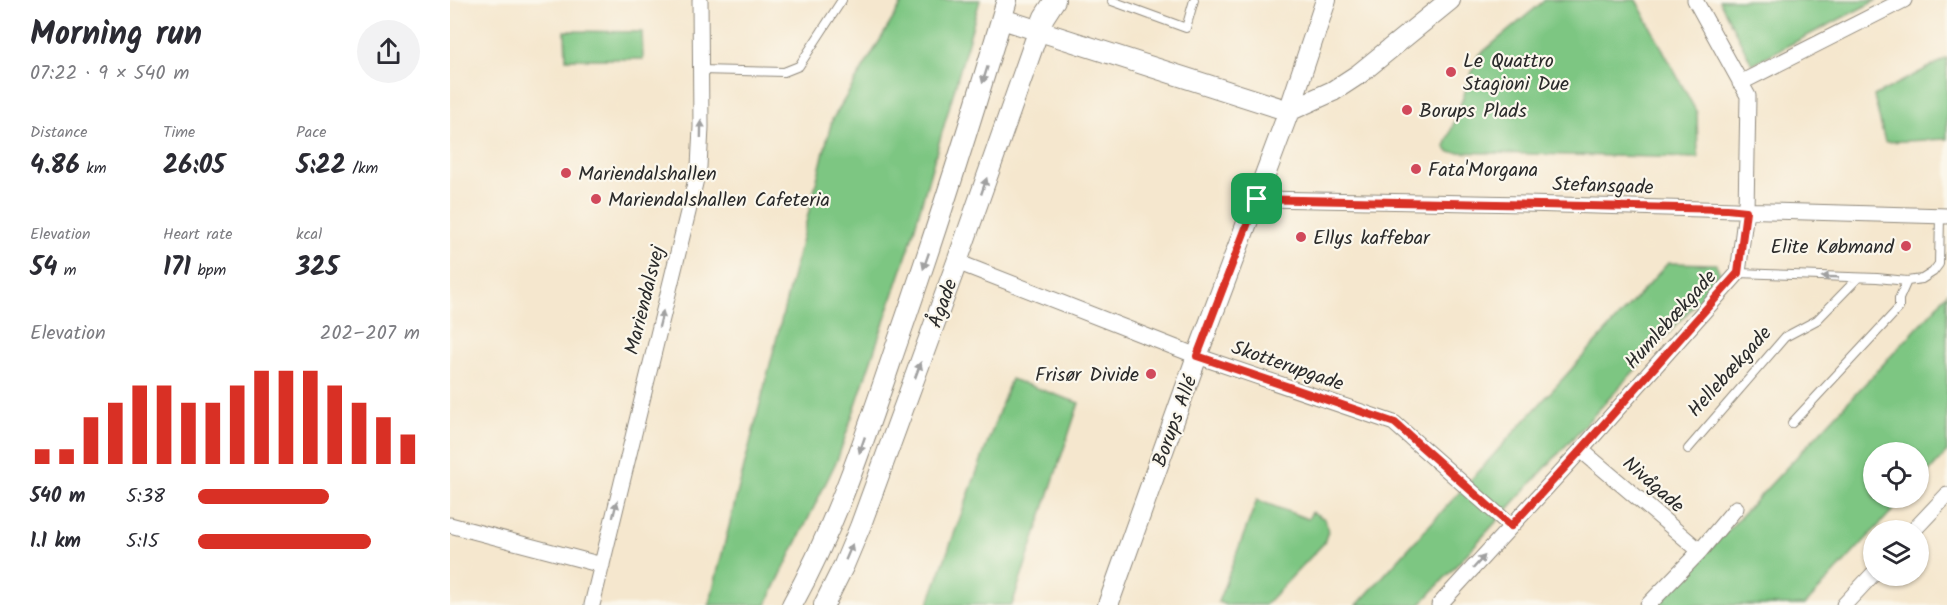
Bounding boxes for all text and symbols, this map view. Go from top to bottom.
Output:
text: Morning run [30,9,202,62]
button: share [357,20,420,83]
place label: Le Quattro Stagioni Due [1463,46,1569,101]
text: 07:22 · 9 × 540 m [30,58,189,90]
marker: Le Quattro Stagioni Due [1444,65,1458,79]
one-way arrow [979,66,989,84]
place label: Borups Plads [1419,96,1527,128]
marker: Borups Plads [1400,103,1414,117]
one-way arrow [696,119,706,138]
text: Distance [30,120,88,145]
text: Time [163,120,195,145]
text: Pace [296,120,327,145]
text: 4.86 [30,145,80,187]
text: 26:05 [163,145,225,187]
text: 5:22 [296,145,346,187]
place label: Fata'Morgana [1428,155,1538,187]
text: km [80,156,106,181]
text: /km [346,156,378,181]
place label: Mariendalshallen [578,159,717,191]
marker: Fata'Morgana [1409,162,1423,176]
marker: Mariendalshallen [559,166,573,180]
street label: Stefansgade [1552,169,1654,205]
pin [1231,173,1282,224]
one-way arrow [979,177,989,195]
icon: arrive [1240,182,1273,215]
place label: Mariendalshallen Cafeteria [608,185,830,217]
marker: Mariendalshallen Cafeteria [589,192,603,206]
text: Elevation [30,222,91,247]
text: Heart rate [163,222,233,247]
text: kcal [296,222,322,247]
place label: Ellys kaffebar [1313,223,1431,255]
marker: Ellys kaffebar [1294,230,1308,244]
place label: Elite Købmand [1770,232,1895,264]
marker: Elite Købmand [1899,239,1913,253]
street label: Mariendalsvej [617,242,675,358]
text: 54 [30,247,57,289]
text: 171 [163,247,191,289]
text: 325 [296,247,339,289]
one-way arrow [920,252,930,270]
text: m [57,258,76,283]
text: bpm [191,258,226,283]
street label: Humlebækgade [1618,263,1725,378]
one-way arrow [1820,272,1839,281]
street label: Ågade [920,275,967,333]
one-way arrow [657,310,667,328]
text: Elevation [30,318,106,350]
text: 202–207 m [320,318,420,350]
street label: Hellebækgade [1681,319,1780,425]
street label: Skotterupgade [1227,333,1348,401]
place label: Frisør Divide [1035,360,1139,392]
one-way arrow [913,361,923,379]
marker: Frisør Divide [1144,367,1158,381]
street label: Borups Allé [1145,370,1208,472]
one-way arrow [857,437,866,455]
map controls [1863,442,1929,586]
button: locate [1863,442,1929,508]
street label: Nivågade [1614,449,1691,522]
text: 540 m [30,481,85,513]
text: 5:38 [126,481,165,513]
one-way arrow [611,499,621,518]
button: layers [1863,520,1929,586]
text: 1.1 km [30,526,81,558]
text: 5:15 [126,526,159,558]
one-way arrow [844,543,854,561]
one-way arrow [1472,554,1486,569]

